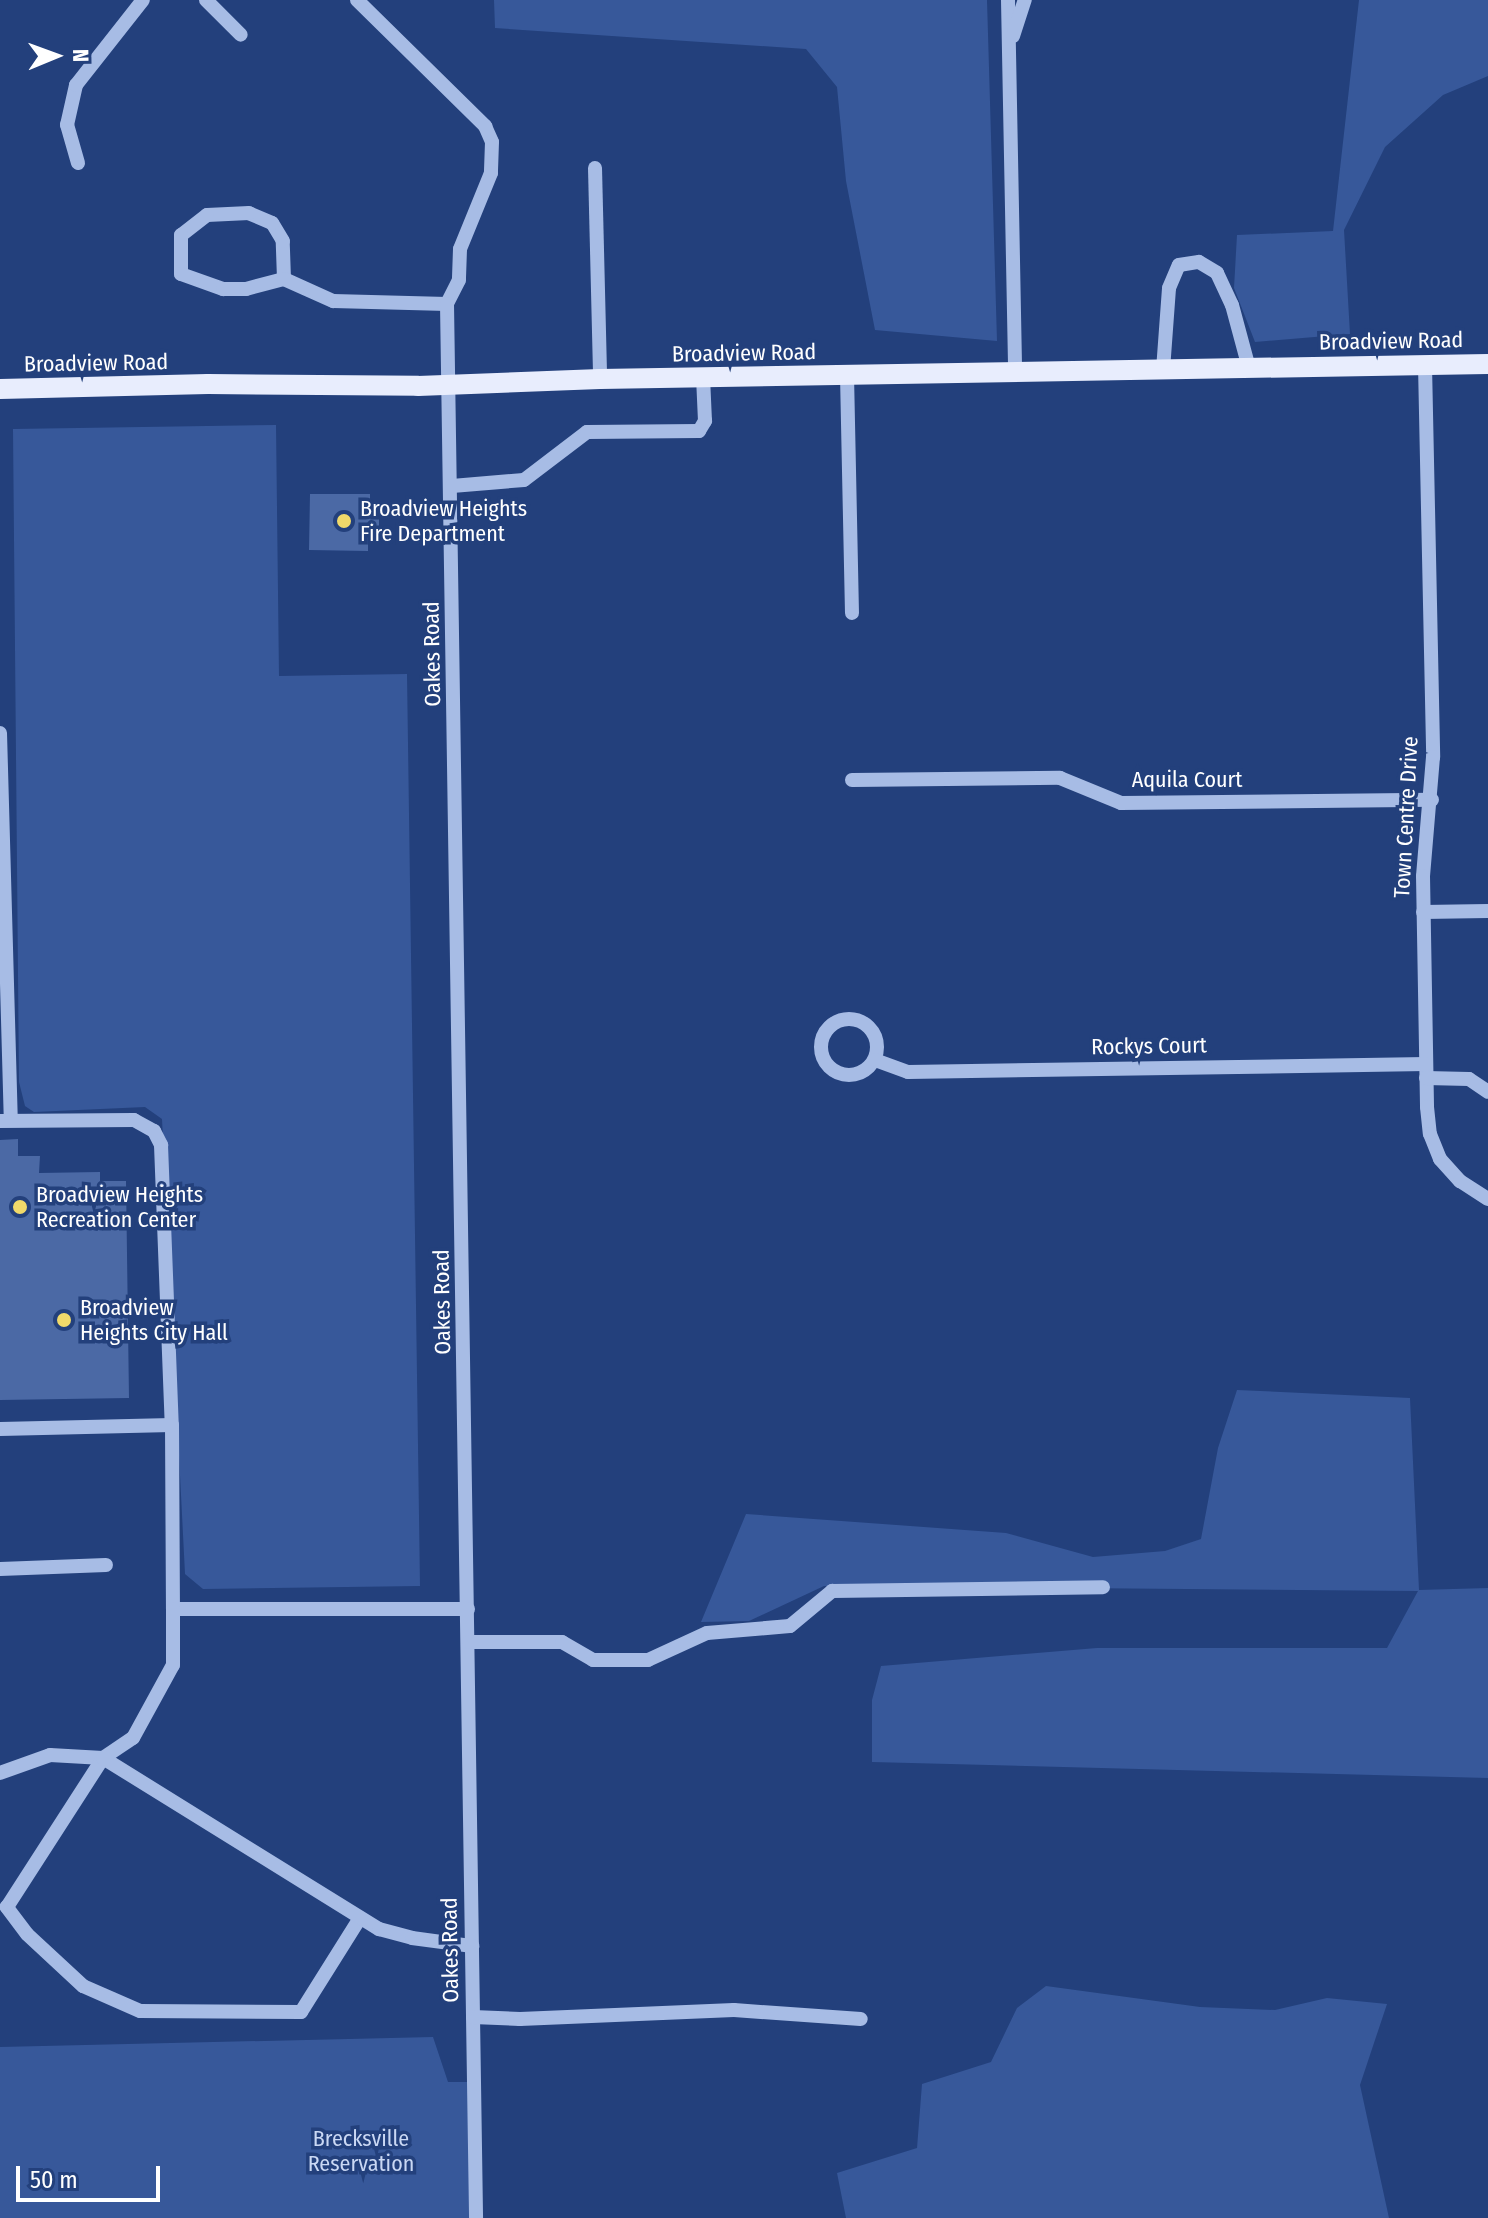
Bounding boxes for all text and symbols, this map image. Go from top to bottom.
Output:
north arrow [16,16,96,96]
text: N [67,49,94,62]
street label: Broadview Road [1319,327,1463,355]
street label: Broadview Road [672,339,816,367]
street label: Broadview Road [24,349,168,377]
place label: Broadview Heights Fire Department [360,495,527,546]
marker: Broadview Heights Fire Department [335,512,353,530]
street label: Oakes Road [418,601,446,707]
street label: Town Centre Drive [1389,736,1423,898]
street label: Aquila Court [1132,767,1242,793]
street label: Rockys Court [1091,1032,1207,1060]
place label: Broadview Heights Recreation Center [36,1181,203,1232]
marker: Broadview Heights Recreation Center [11,1198,29,1216]
street label: Oakes Road [428,1249,456,1355]
place label: Broadview Heights City Hall [80,1294,228,1346]
marker: Broadview Heights City Hall [55,1311,73,1329]
street label: Oakes Road [436,1897,464,2003]
park label: Brecksville Reservation [308,2125,414,2176]
scale bar [20,2150,164,2200]
text: 50 m [30,2166,78,2194]

